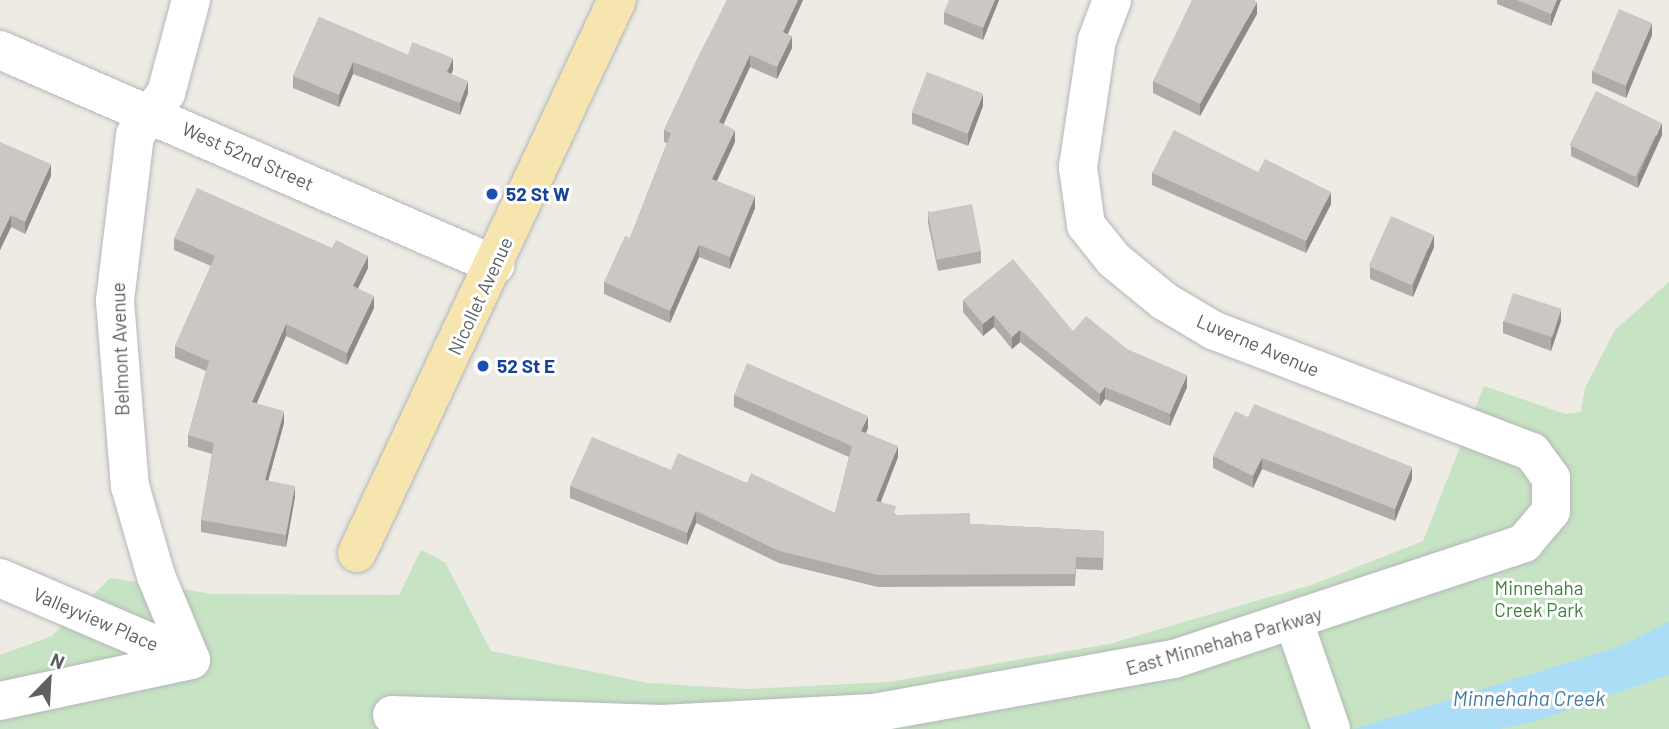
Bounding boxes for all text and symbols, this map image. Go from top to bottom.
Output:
street label: West 52nd Street [179,117,317,195]
place label: 52 St W [506,183,570,205]
marker: 52 St W [484,186,500,202]
street label: Nicollet Avenue [443,233,517,359]
street label: Belmont Avenue [106,282,134,416]
street label: Luverne Avenue [1193,309,1323,381]
place label: 52 St E [497,355,555,377]
marker: 52 St E [475,358,491,374]
park label: Minnehaha Creek Park [1494,577,1584,621]
street label: Valleyview Place [30,582,162,656]
street label: East Minnehaha Parkway [1123,602,1325,680]
north arrow [14,645,84,715]
text: N [47,647,68,673]
water label: Minnehaha Creek [1453,685,1605,711]

